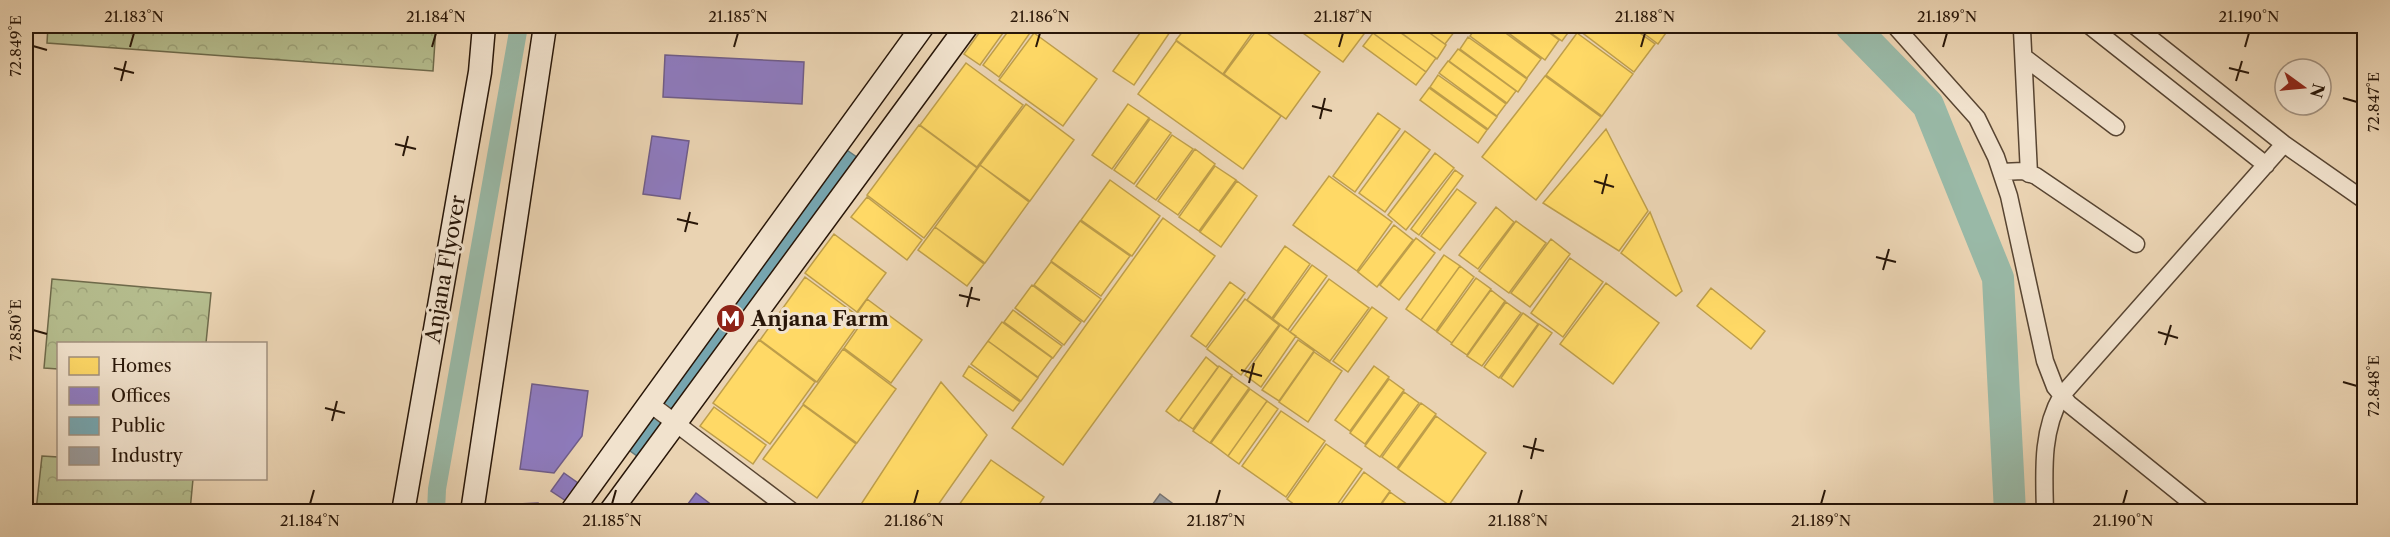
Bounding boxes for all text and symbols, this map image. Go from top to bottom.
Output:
text: 21.183°N [104,7,164,26]
text: 21.184°N [406,7,466,26]
text: 21.185°N [708,7,768,26]
text: 21.186°N [1010,7,1070,26]
text: 21.187°N [1314,7,1372,26]
text: 21.188°N [1615,7,1675,26]
text: 21.189°N [1917,7,1977,26]
text: 21.190°N [2219,7,2279,26]
text: 72.849°E [6,15,25,77]
north arrow [2273,57,2333,117]
text: 72.847°E [2364,72,2383,132]
text: N [2306,82,2329,100]
street label: Anjana Flyover [420,193,470,346]
text: 72.850°E [6,299,25,361]
metro station icon: Anjana Farm [714,302,746,334]
place label: Anjana Farm [750,306,889,331]
legend [57,342,267,480]
text: Homes [111,355,172,377]
text: 72.848°E [2364,355,2383,417]
text: Offices [111,385,171,407]
text: Public [111,415,165,437]
text: Industry [111,445,184,467]
text: 21.184°N [280,511,340,530]
text: 21.185°N [582,511,642,530]
text: 21.186°N [884,511,944,530]
text: 21.187°N [1187,511,1245,530]
text: 21.188°N [1488,511,1548,530]
text: 21.189°N [1791,511,1851,530]
text: 21.190°N [2093,511,2153,530]

